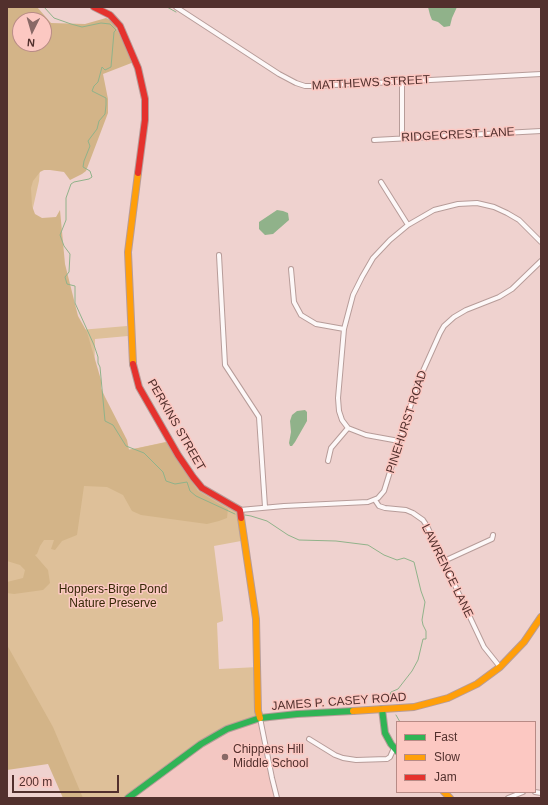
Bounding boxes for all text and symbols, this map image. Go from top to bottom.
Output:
north arrow [12,12,52,52]
text: N [27,37,36,49]
street label: MATTHEWS STREET [311,73,431,93]
street label: RIDGECREST LANE [401,125,515,145]
street label: PINEHURST ROAD [384,369,430,475]
street label: PERKINS STREET [144,377,208,473]
street label: LAWRENCE LANE [418,522,476,620]
park label: Hoppers-Birge Pond Nature Preserve [59,583,167,611]
street label: JAMES P. CASEY ROAD [271,690,407,714]
legend [396,721,536,793]
text: Fast [434,730,457,744]
place label: Chippens Hill Middle School [233,743,308,771]
text: Slow [434,750,460,764]
marker: Chippens Hill Middle School [220,752,230,762]
scale bar [14,767,121,793]
text: Jam [434,770,457,784]
text: 200 m [19,775,52,789]

